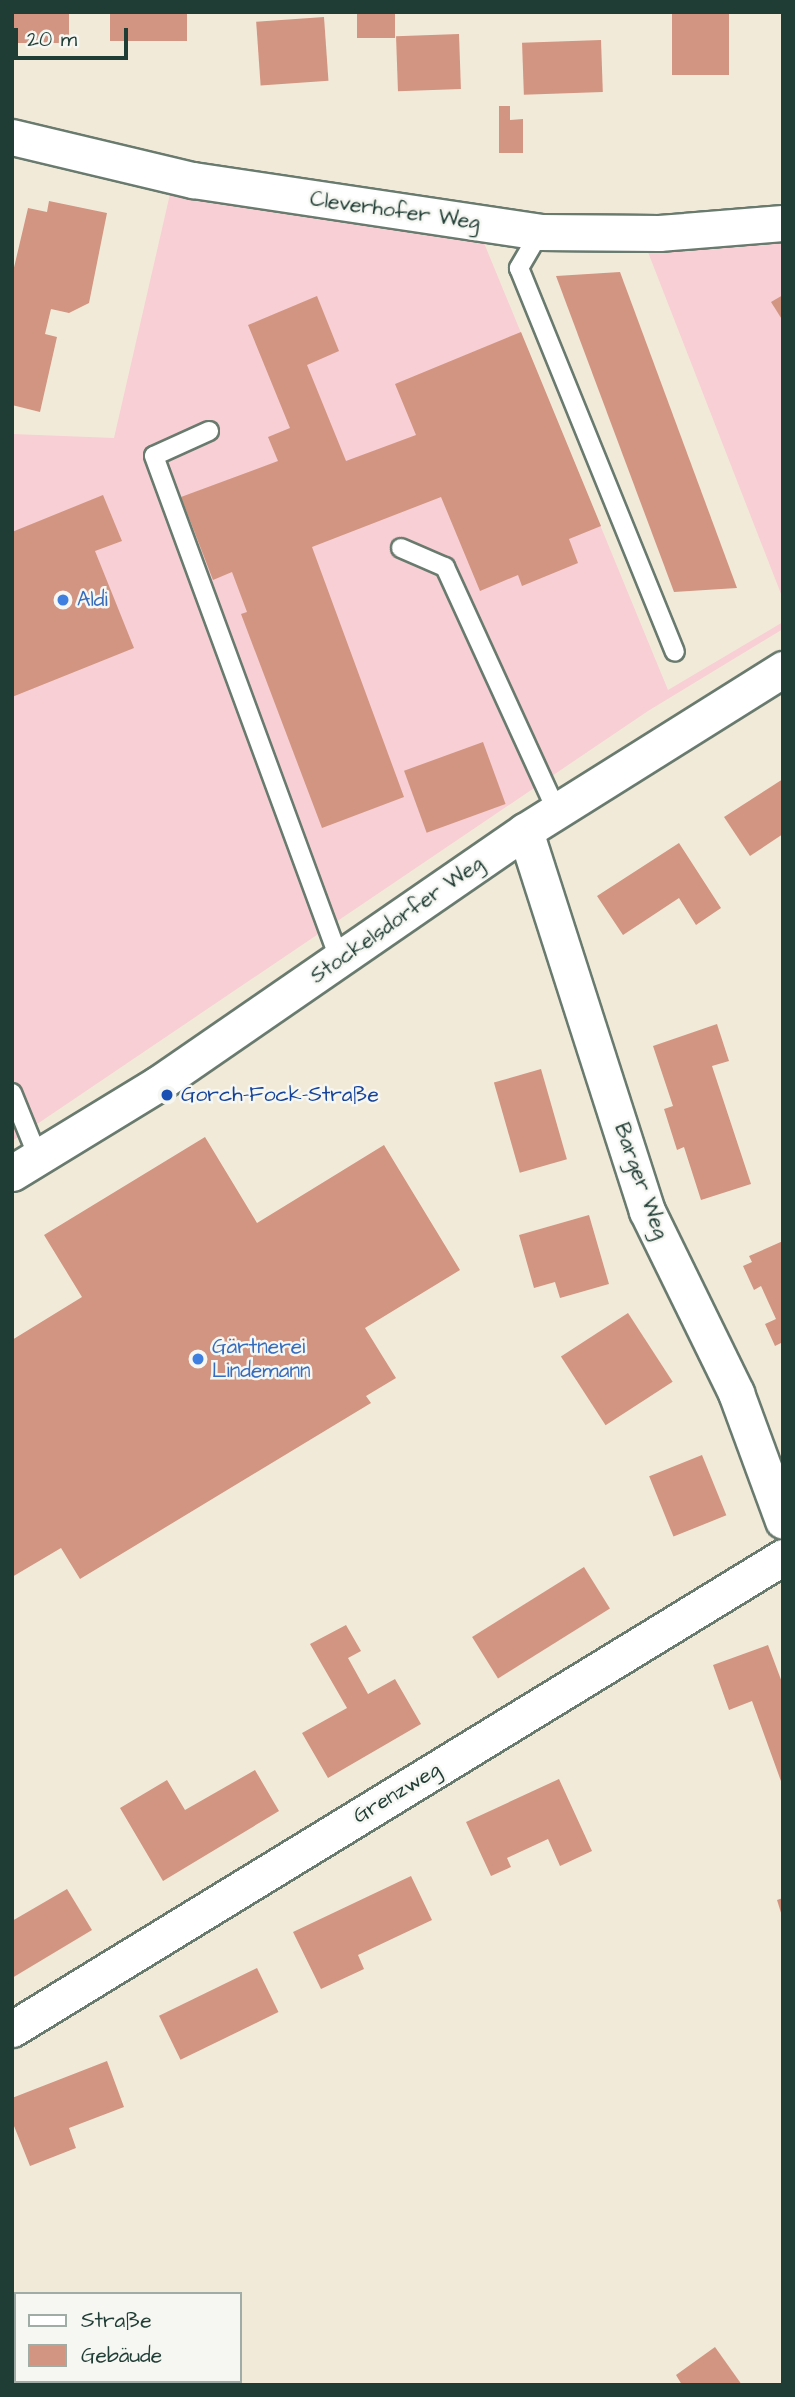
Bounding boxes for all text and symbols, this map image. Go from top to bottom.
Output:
scale bar [18,14,131,58]
text: 20 m [27,25,77,54]
street label: Cleverhofer Weg [308,187,482,235]
place label: Aldi [77,587,108,613]
marker: Aldi [55,592,71,608]
street label: Stockelsdorfer Weg [306,851,488,989]
place label: Gorch-Fock-Straße [181,1082,379,1108]
marker: Gorch-Fock-Straße [159,1087,175,1103]
street label: Barger Weg [608,1120,674,1242]
place label: Gärtnerei Lindemann [212,1334,310,1384]
marker: Gärtnerei Lindemann [190,1351,206,1367]
street label: Grenzweg [349,1757,445,1829]
legend [14,2292,242,2383]
text: Straße [81,2306,152,2335]
text: Gebäude [81,2341,162,2370]

